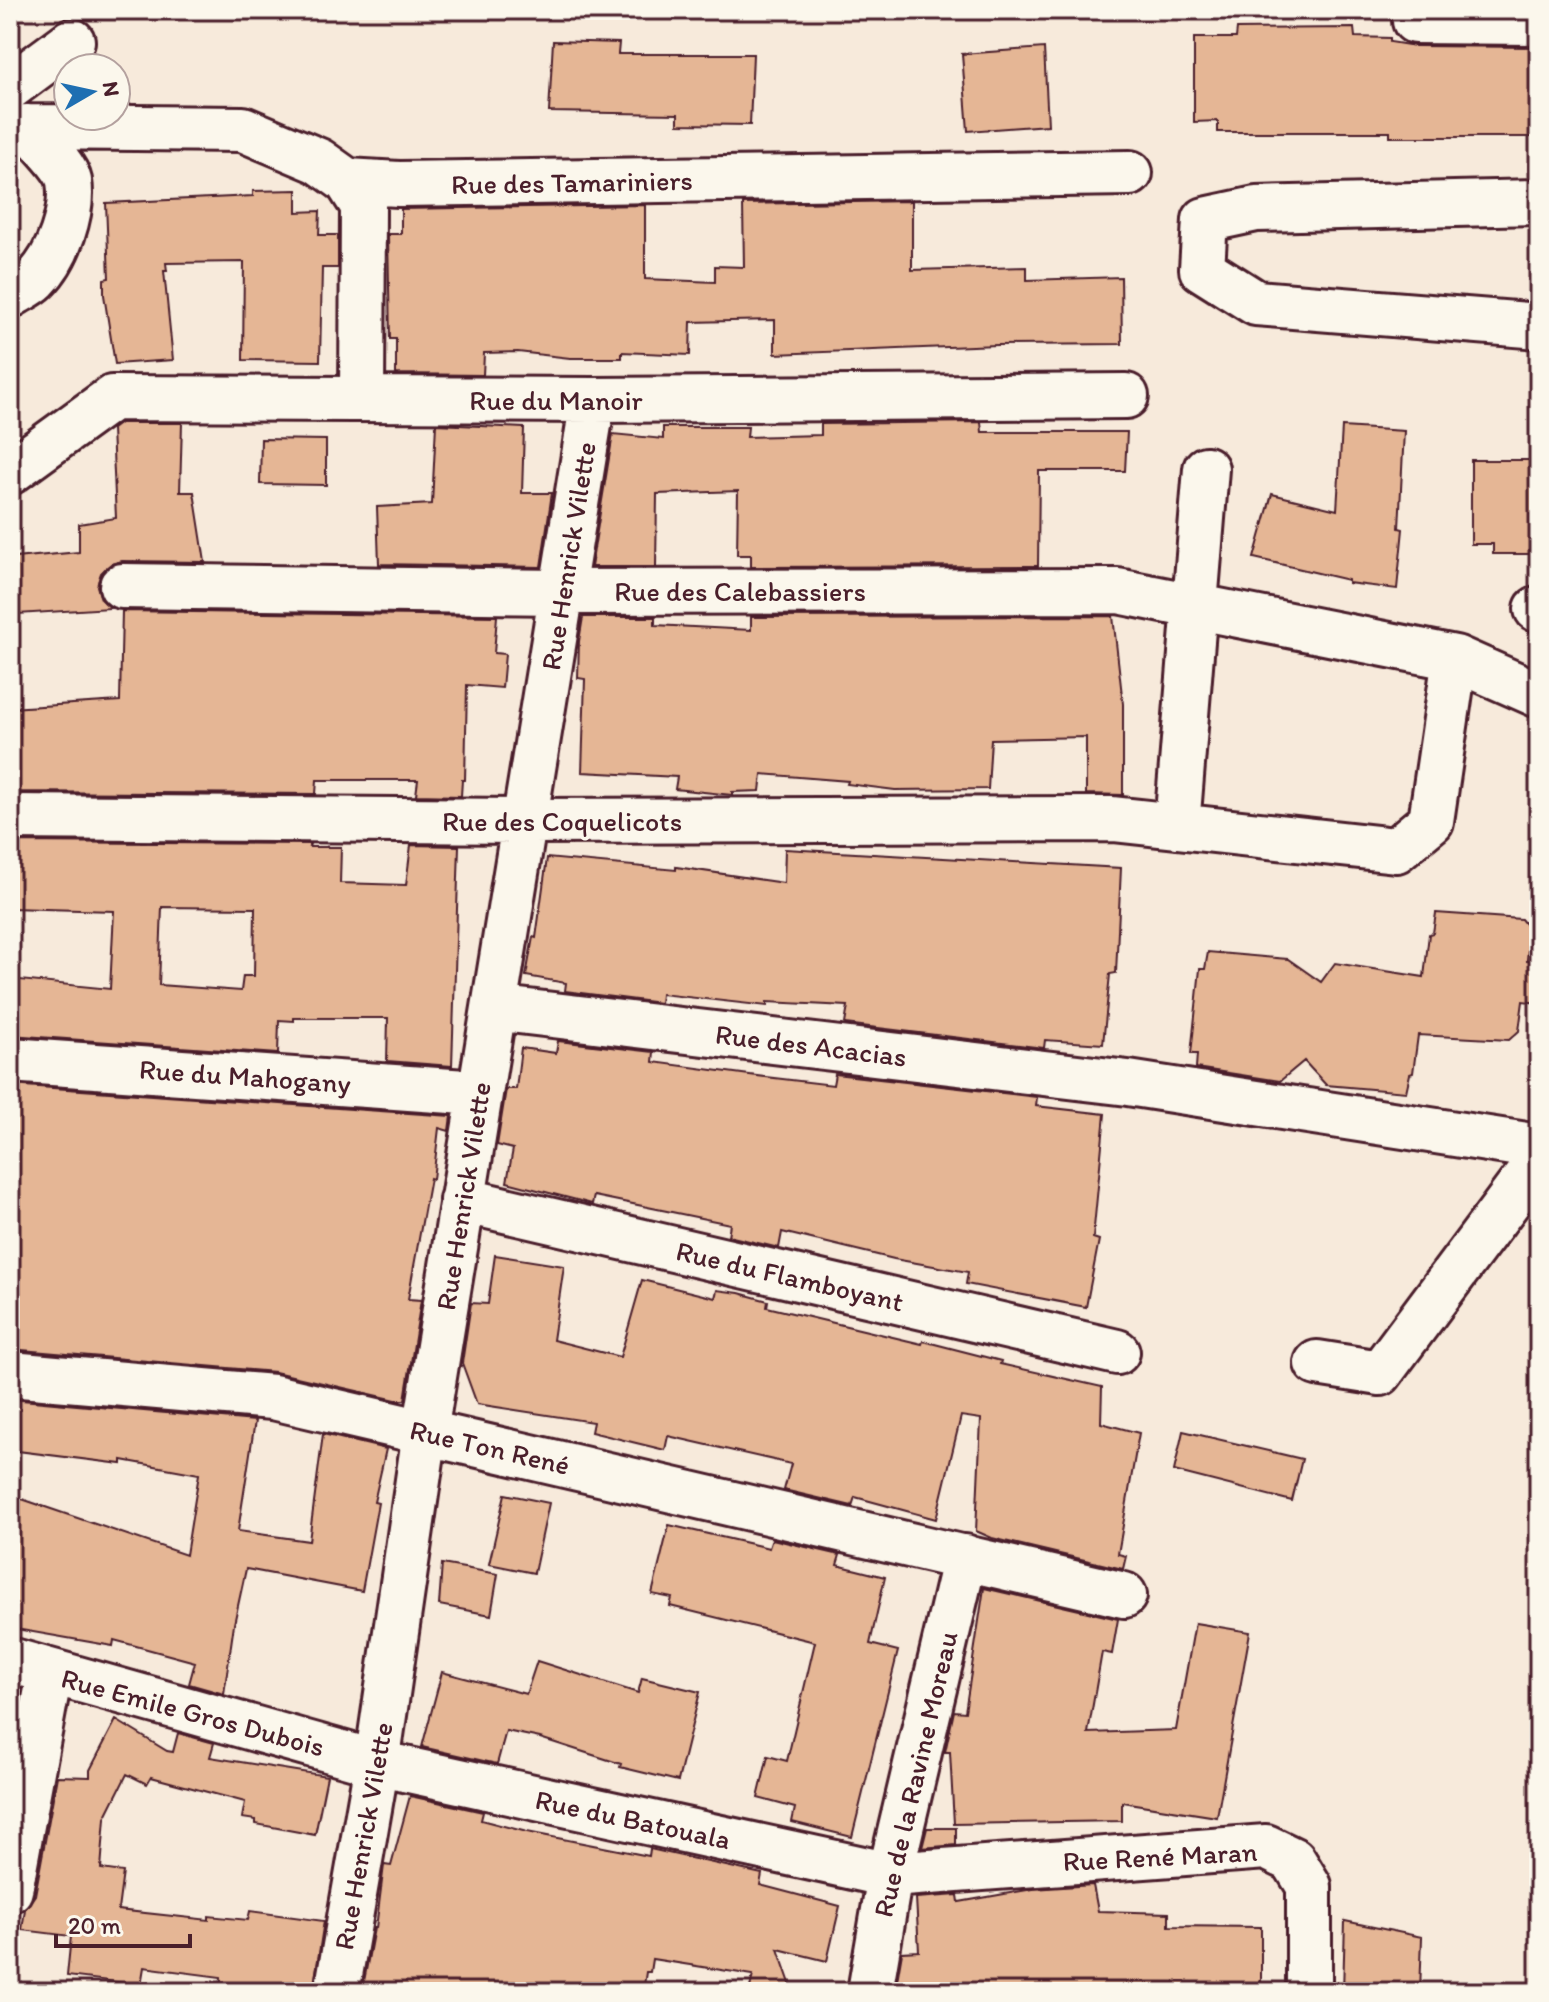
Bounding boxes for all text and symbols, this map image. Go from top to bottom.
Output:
north arrow [52,52,132,132]
text: N [97,79,126,98]
street label: Rue des Tamariniers [451,163,693,201]
street label: Rue du Manoir [469,383,643,417]
street label: Rue Henrick Vilette [533,439,603,673]
street label: Rue des Calebassiers [614,574,866,608]
street label: Rue des Coquelicots [442,804,682,838]
street label: Rue des Acacias [713,1016,909,1074]
street label: Rue du Mahogany [138,1052,352,1100]
street label: Rue Henrick Vilette [428,1079,498,1313]
street label: Rue du Flamboyant [673,1233,907,1319]
street label: Rue Ton René [407,1412,573,1482]
street label: Rue de la Ravine Moreau [866,1628,964,1920]
street label: Rue Emile Gros Dubois [58,1660,328,1764]
street label: Rue Henrick Vilette [326,1719,400,1953]
street label: Rue du Batouala [532,1782,734,1856]
street label: Rue René Maran [1062,1834,1258,1878]
scale bar [56,1898,190,1948]
text: 20 m [68,1911,121,1940]

